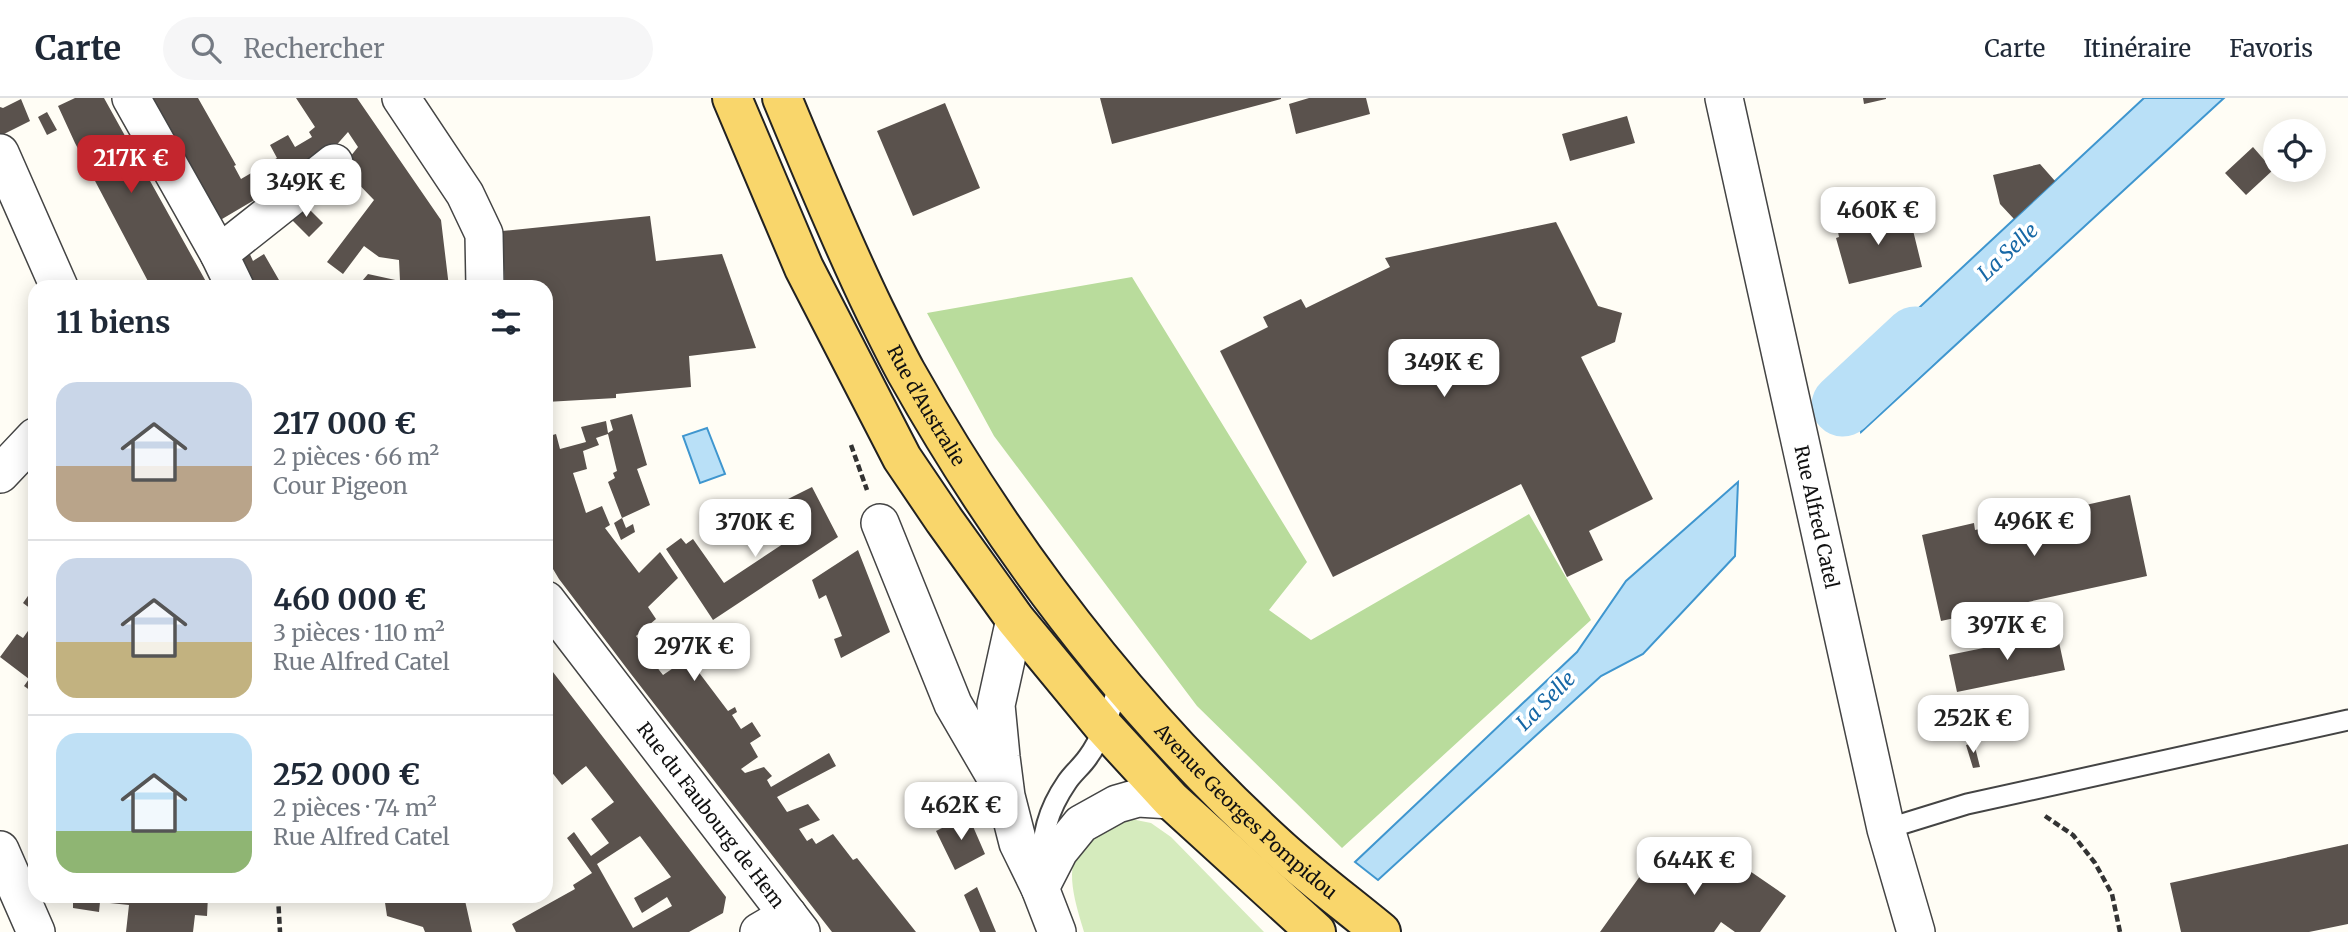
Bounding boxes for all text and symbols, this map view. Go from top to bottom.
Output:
search box [163,17,653,80]
text: Carte [35,28,121,69]
icon: search [187,29,225,67]
text: Rechercher [243,32,385,65]
text: Carte [1984,33,2045,64]
text: Itinéraire [2083,33,2191,64]
text: Favoris [2229,33,2313,64]
map controls [2263,119,2326,182]
button: locate [2263,119,2326,182]
pin: 217K € [74,136,188,195]
text: 217K € [93,143,169,172]
pin: 349K € [249,159,363,219]
text: 349K € [266,167,346,196]
pin: 460K € [1821,188,1935,247]
text: 460K € [1837,195,1919,224]
water label: La Selle [1972,217,2044,287]
text: 11 biens [56,303,171,341]
icon: filters [487,303,525,341]
pin: 349K € [1387,340,1501,399]
street label: Rue d'Australie [882,341,971,470]
text: 349K € [1404,347,1484,376]
text: 217 000 € [273,404,416,442]
icon: home [112,410,196,494]
text: 2 pièces · 66 m² [273,442,439,471]
street label: Rue Alfred Catel [1789,443,1844,591]
text: Cour Pigeon [273,471,408,500]
pin: 496K € [1977,498,2091,558]
pin: 370K € [698,500,812,559]
text: 496K € [1994,506,2074,535]
text: 370K € [715,507,795,536]
text: 460 000 € [273,580,426,618]
icon: home [112,586,196,670]
pin: 397K € [1950,602,2064,662]
text: 397K € [1967,610,2047,639]
text: 3 pièces · 110 m² [273,618,445,647]
pin: 297K € [637,624,751,683]
text: 297K € [654,631,734,660]
text: Rue Alfred Catel [273,647,450,676]
water label: La Selle [1510,665,1581,736]
pin: 252K € [1916,696,2030,755]
text: 252K € [1934,703,2012,732]
street label: Rue du Faubourg de Hem [632,717,790,913]
street label: Avenue Georges Pompidou [1149,718,1342,904]
text: 252 000 € [273,755,420,793]
icon: home [112,761,196,845]
pin: 462K € [904,782,1018,842]
text: 462K € [921,790,1001,819]
text: 2 pièces · 74 m² [273,793,437,822]
text: Rue Alfred Catel [273,822,450,851]
pin: 644K € [1637,838,1751,897]
text: 644K € [1653,845,1735,874]

